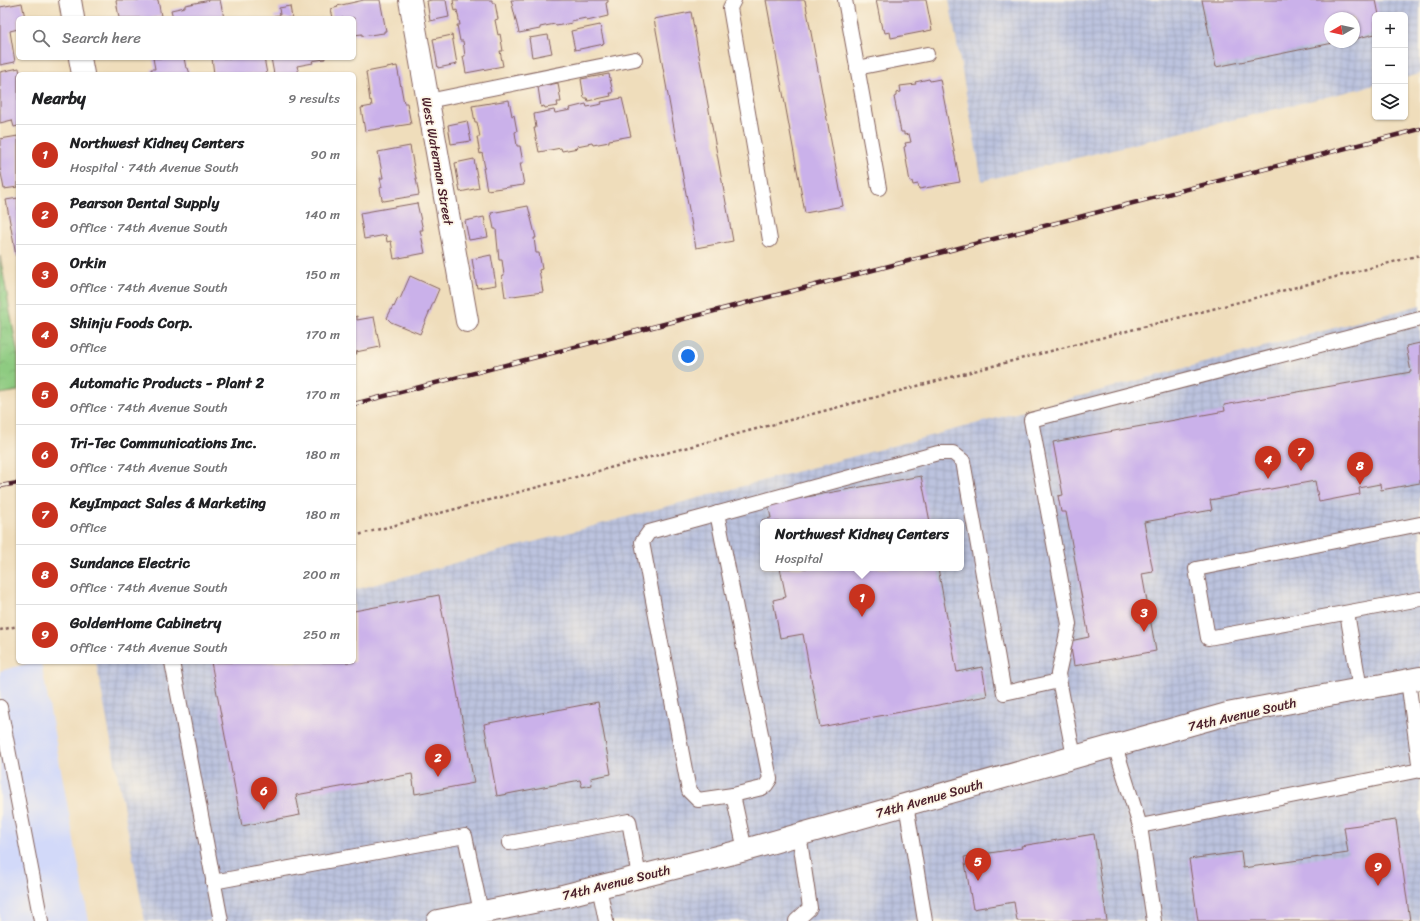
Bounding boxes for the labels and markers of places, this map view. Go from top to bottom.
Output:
pin: 7 [1288,438,1314,471]
pin: 4 [1255,446,1281,479]
pin: 8 [1347,452,1373,485]
pin: 1 [849,584,875,617]
pin: 3 [1131,599,1157,632]
pin: 2 [425,744,451,777]
pin: 6 [251,777,277,810]
pin: 5 [965,848,991,881]
pin: 9 [1365,853,1391,886]

